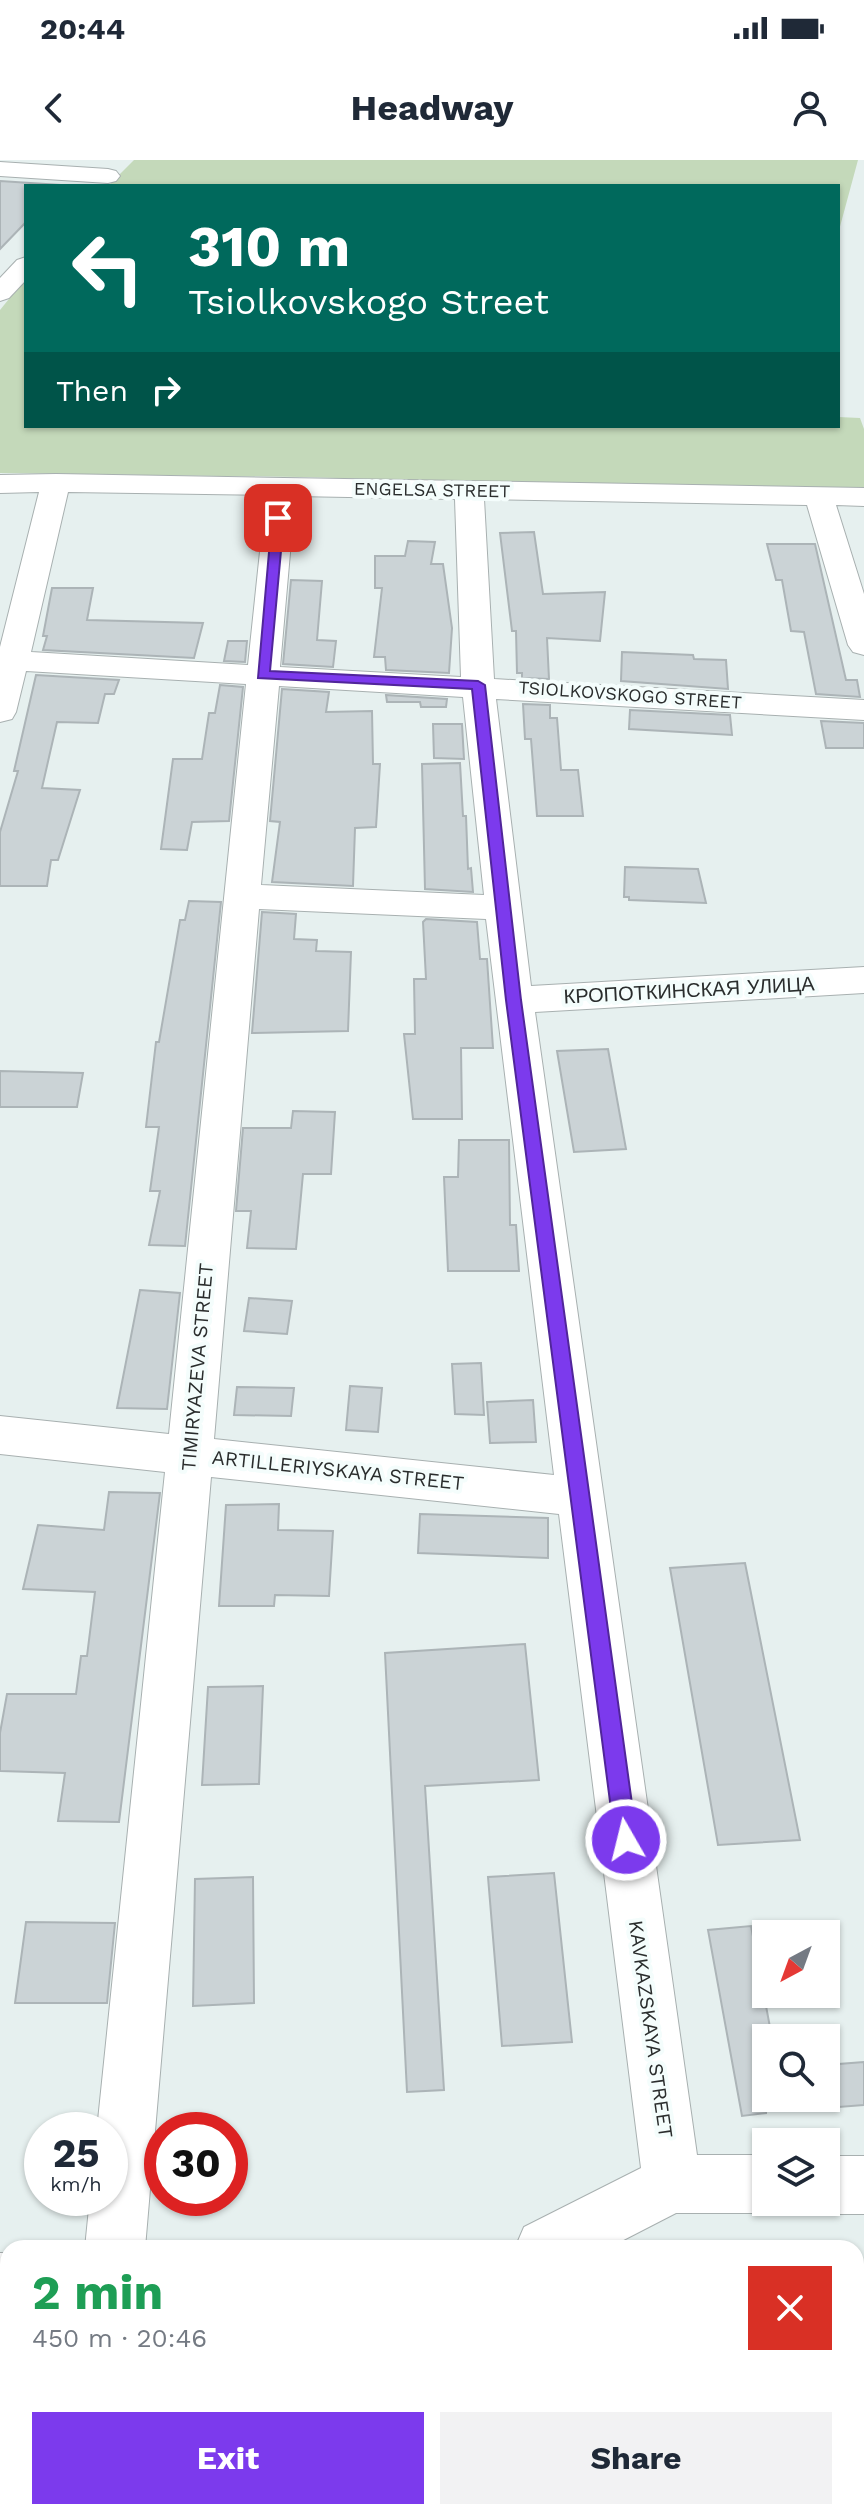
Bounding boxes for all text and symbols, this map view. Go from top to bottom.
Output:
text: 20:44 [40,11,125,46]
icon: back [32,86,76,130]
icon: person [788,86,832,130]
text: Headway [351,87,513,129]
text: 310 m [188,214,350,280]
icon: left [56,216,160,320]
text: Tsiolkovskogo Street [188,281,549,323]
icon: right [144,368,188,412]
text: Then [56,373,128,408]
street label: ENGELSA STREET [354,478,510,501]
pin [244,484,312,552]
icon: arrive [256,496,300,540]
street label: TSIOLKOVSKOGO STREET [518,676,743,713]
street label: КРОПОТКИНСКАЯ УЛИЦА [563,971,816,1009]
street label: TIMIRYAZEVA STREET [176,1262,218,1472]
street label: ARTILLERIYSKAYA STREET [211,1445,465,1495]
position arrow [584,1798,668,1882]
street label: KAVKAZSKAYA STREET [624,1919,678,2139]
north arrow [752,1920,840,2008]
map controls [752,1920,840,2216]
button: search [752,2024,840,2112]
speed limit sign: 30 [144,2112,248,2216]
button: layers [752,2128,840,2216]
text: 25 [52,2130,100,2177]
text: km/h [50,2172,102,2196]
text: 2 min [32,2264,163,2321]
button: close [748,2266,832,2350]
text: 450 m · 20:46 [32,2323,207,2353]
button: Exit [32,2412,424,2504]
button: Share [440,2412,832,2504]

